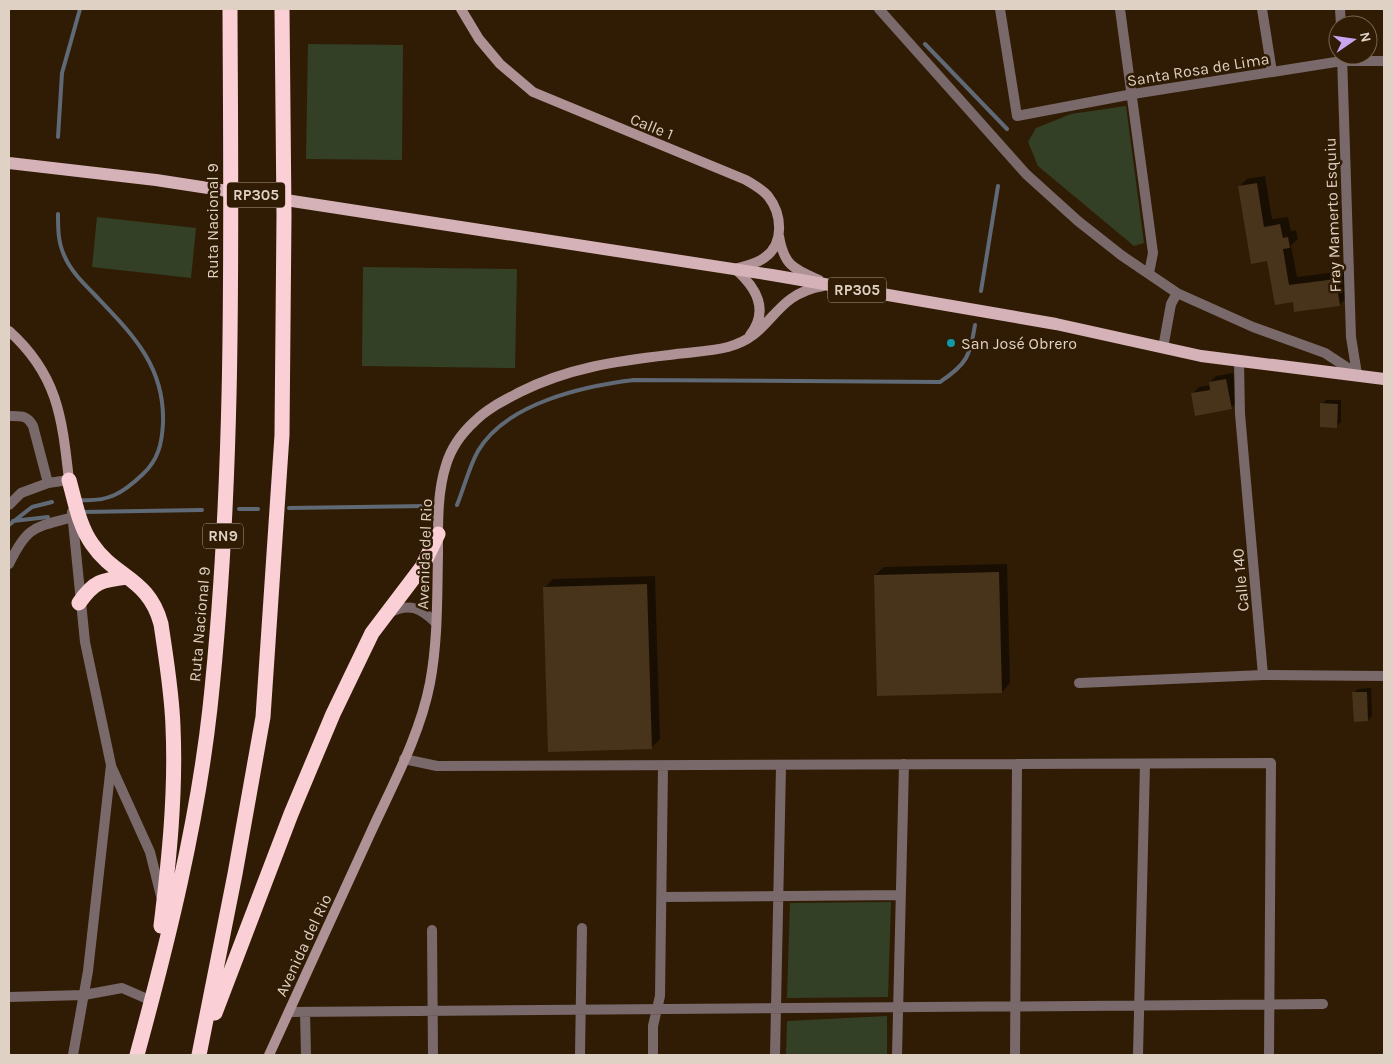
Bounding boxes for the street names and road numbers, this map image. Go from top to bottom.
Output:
street label: Santa Rosa de Lima [1126,49,1271,90]
street label: Calle 1 [627,109,676,144]
street label: Fray Mamerto Esquiu [1320,137,1345,293]
street label: Ruta Nacional 9 [203,163,222,279]
road number: RP305 [227,182,285,208]
road number: RP305 [828,278,886,302]
street label: Avenida del Rio [413,498,436,610]
road number: RN9 [203,524,243,548]
street label: Calle 140 [1228,548,1253,612]
street label: Ruta Nacional 9 [185,566,214,682]
street label: Avenida del Rio [271,891,335,999]

